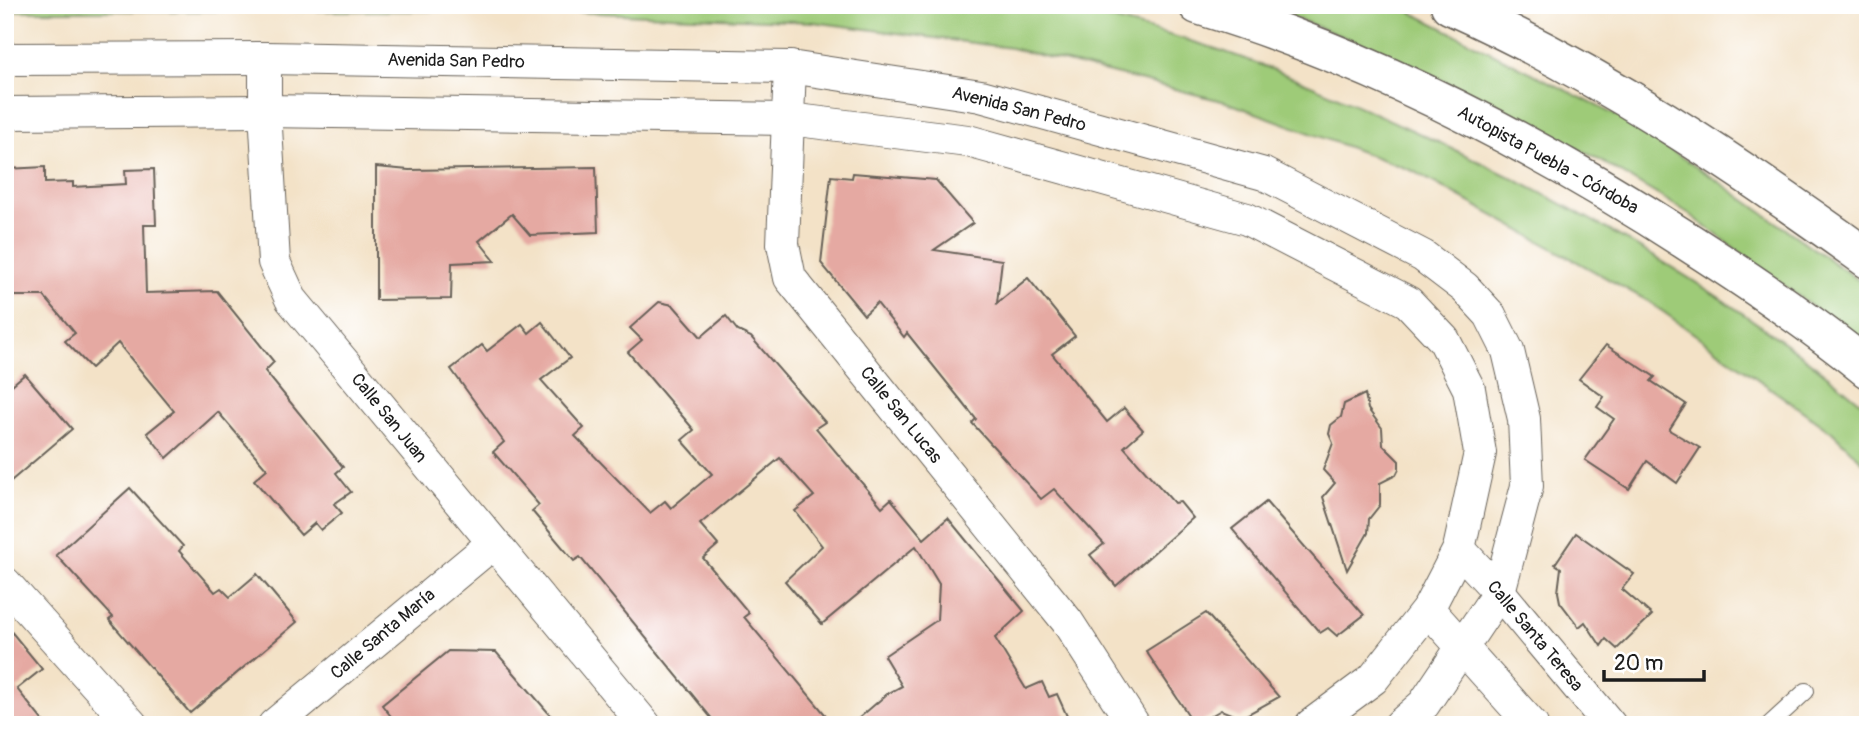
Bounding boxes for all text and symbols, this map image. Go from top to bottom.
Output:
street label: Avenida San Pedro [387,48,525,74]
street label: Avenida San Pedro [950,81,1089,137]
street label: Autopista Puebla - Córdoba [1453,101,1643,219]
street label: Calle San Lucas [855,362,947,468]
street label: Calle San Juan [346,368,432,468]
street label: Calle Santa Teresa [1482,576,1588,696]
street label: Calle Santa María [326,583,440,685]
scale bar [1604,639,1703,683]
text: 20 m [1614,650,1663,677]

